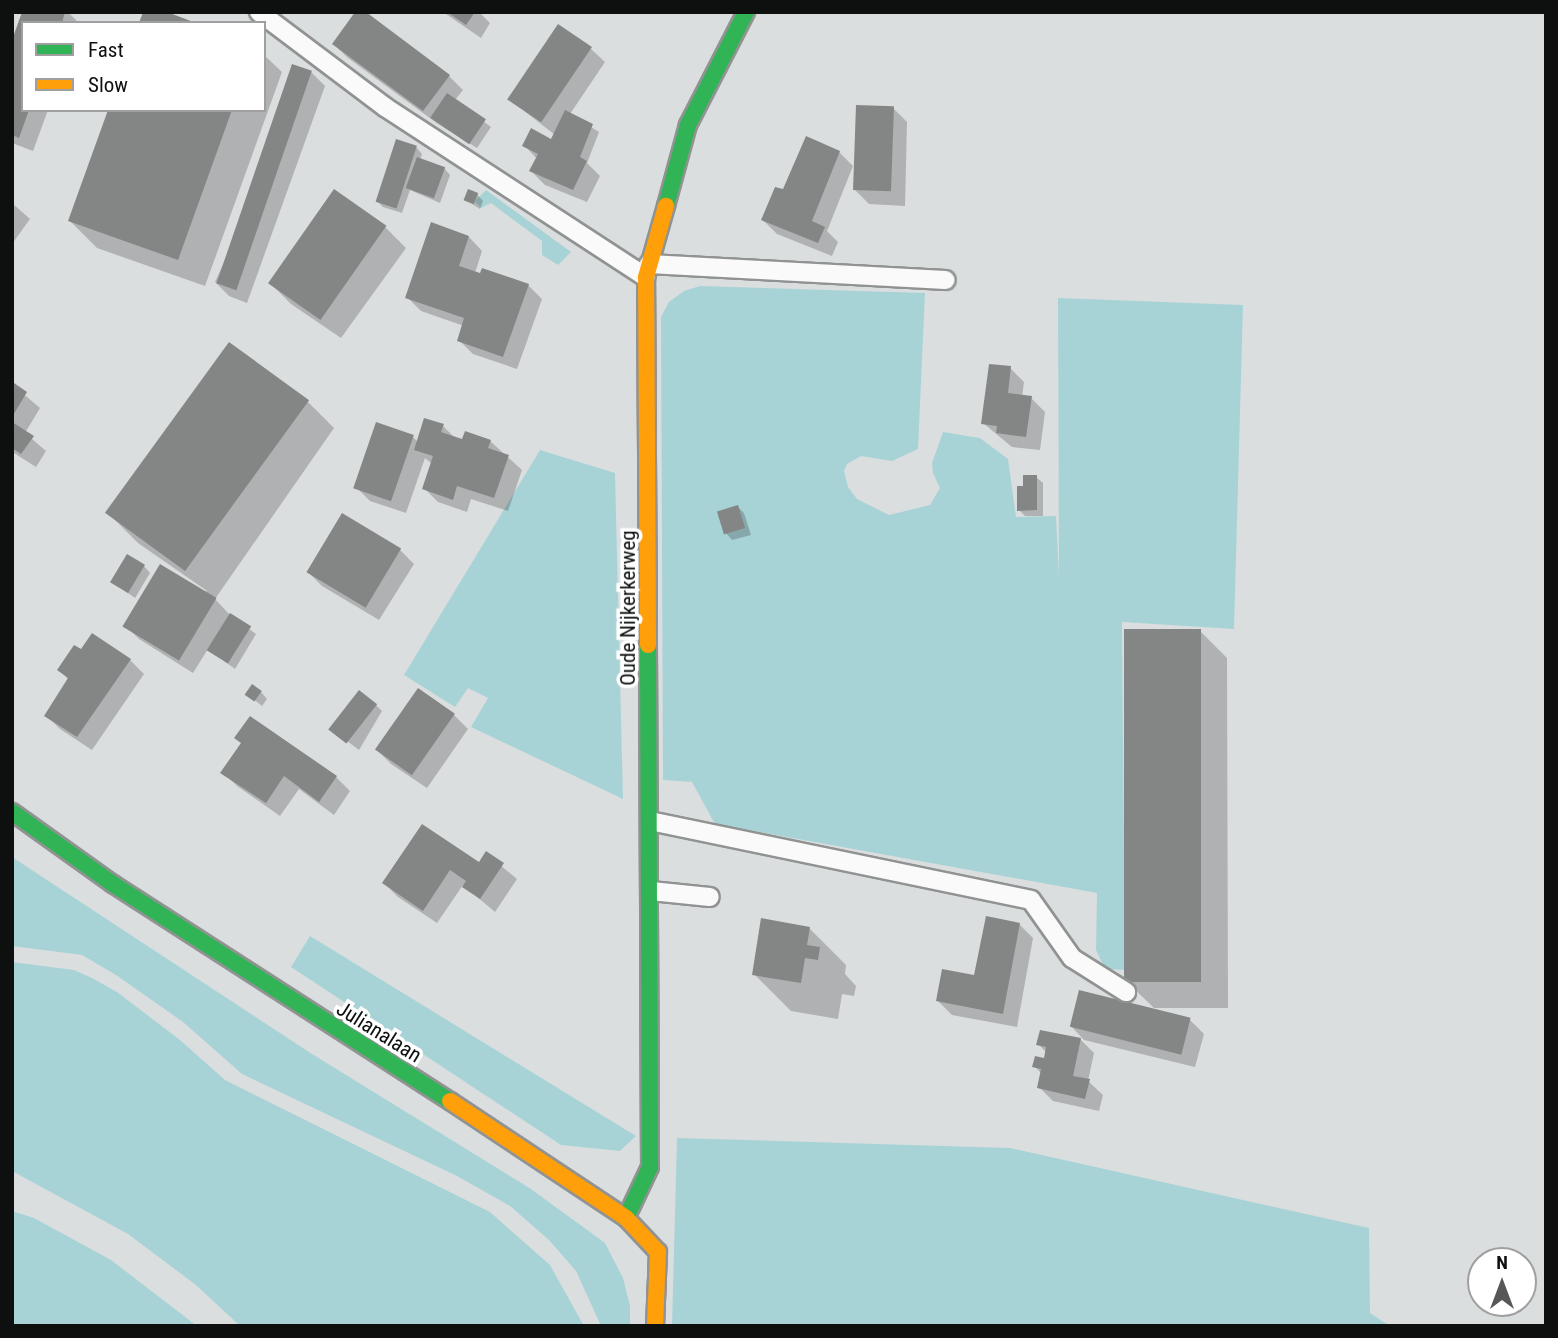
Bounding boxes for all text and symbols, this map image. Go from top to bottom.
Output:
legend [21,21,266,112]
text: Fast [88,38,124,62]
text: Slow [88,73,128,97]
street label: Oude Nijkerkerweg [615,530,641,686]
street label: Julianalaan [332,996,426,1068]
north arrow [1467,1247,1537,1317]
text: N [1496,1251,1508,1274]

